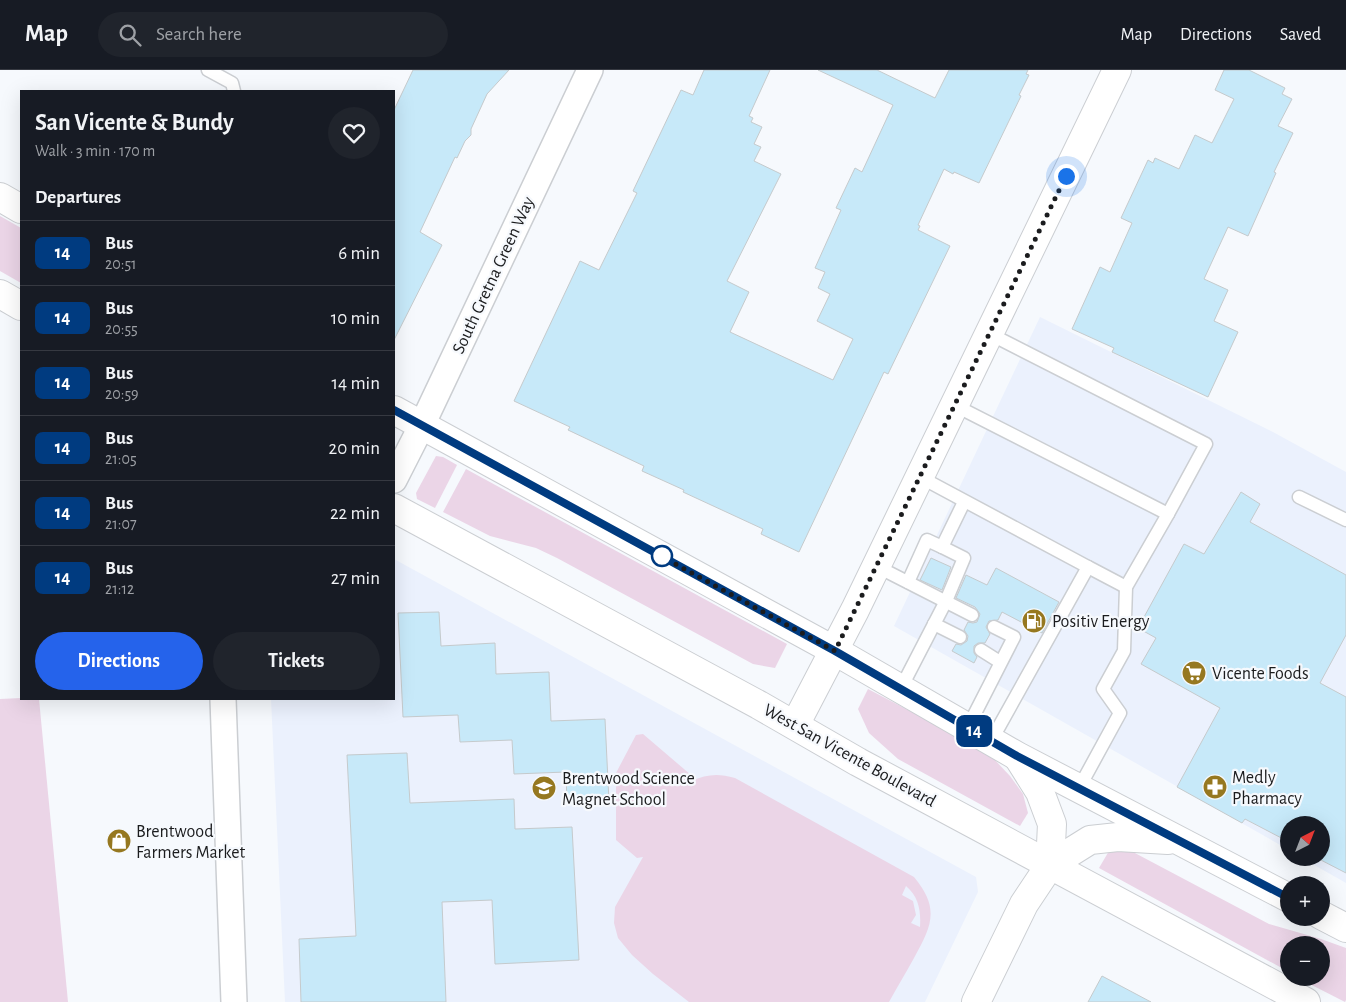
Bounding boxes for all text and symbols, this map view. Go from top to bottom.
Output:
search box [98,12,448,57]
icon: search [116,21,144,49]
text: Map [25,22,68,46]
text: Search here [156,25,242,44]
text: Map [1121,26,1152,44]
text: Directions [1180,26,1252,44]
text: Saved [1280,26,1321,44]
button: heart [328,107,380,159]
text: San Vicente & Bundy [35,111,234,135]
text: Walk · 3 min · 170 m [35,143,155,159]
your location [1054,164,1079,189]
text: Departures [35,188,121,207]
street label: South Gretna Green Way [450,194,538,357]
text: Bus [105,234,133,253]
text: 14 [55,244,70,262]
text: 6 min [338,244,380,263]
text: 20:51 [105,256,137,272]
text: Bus [105,299,133,318]
text: 14 [55,309,70,327]
text: 10 min [331,309,380,328]
text: 20:55 [105,321,138,337]
text: Bus [105,364,133,383]
text: 14 [55,374,70,392]
text: 14 min [332,374,380,393]
text: 20:59 [105,386,139,402]
text: Bus [105,429,133,448]
text: 14 [55,439,70,457]
text: 20 min [329,439,380,458]
text: 21:05 [105,451,137,467]
text: Bus [105,494,133,513]
text: 14 [55,504,70,522]
text: 22 min [330,504,380,523]
text: 21:07 [105,516,137,532]
unlabelled marker [651,545,673,567]
text: Bus [105,559,133,578]
text: 14 [55,569,70,587]
text: 27 min [331,569,380,588]
text: 21:12 [105,581,134,597]
fuel station icon: Positiv Energy [1021,608,1047,634]
place label: Positiv Energy [1052,613,1150,631]
button: Directions [35,632,203,690]
button: Tickets [213,632,380,690]
supermarket icon: Vicente Foods [1181,660,1207,686]
place label: Vicente Foods [1212,665,1309,683]
street label: West San Vicente Boulevard [760,701,939,811]
line badge: 14 [952,715,996,747]
text: 14 [966,722,982,740]
place label: Medly Pharmacy [1232,769,1302,808]
place label: Brentwood Science Magnet School [562,770,695,809]
pharmacy icon: Medly Pharmacy [1202,774,1228,800]
school or university icon: Brentwood Science Magnet School [531,775,557,801]
north arrow [1280,816,1330,866]
map controls [1280,816,1330,986]
place label: Brentwood Farmers Market [136,823,246,862]
shop icon: Brentwood Farmers Market [106,828,132,854]
button: + [1280,876,1330,926]
button: − [1280,936,1330,986]

